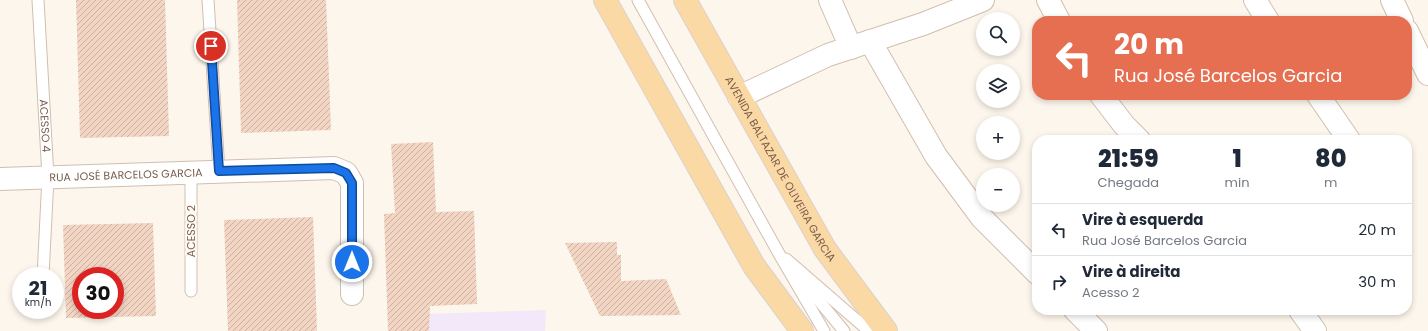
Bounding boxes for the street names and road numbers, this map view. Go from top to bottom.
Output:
street label: AVENIDA BALTAZAR DE OLIVEIRA GARCIA [721,73,840,265]
street label: ACESSO 4 [36,99,55,153]
street label: RUA JOSÉ BARCELOS GARCIA [49,164,203,185]
street label: ACESSO 2 [183,205,199,257]

